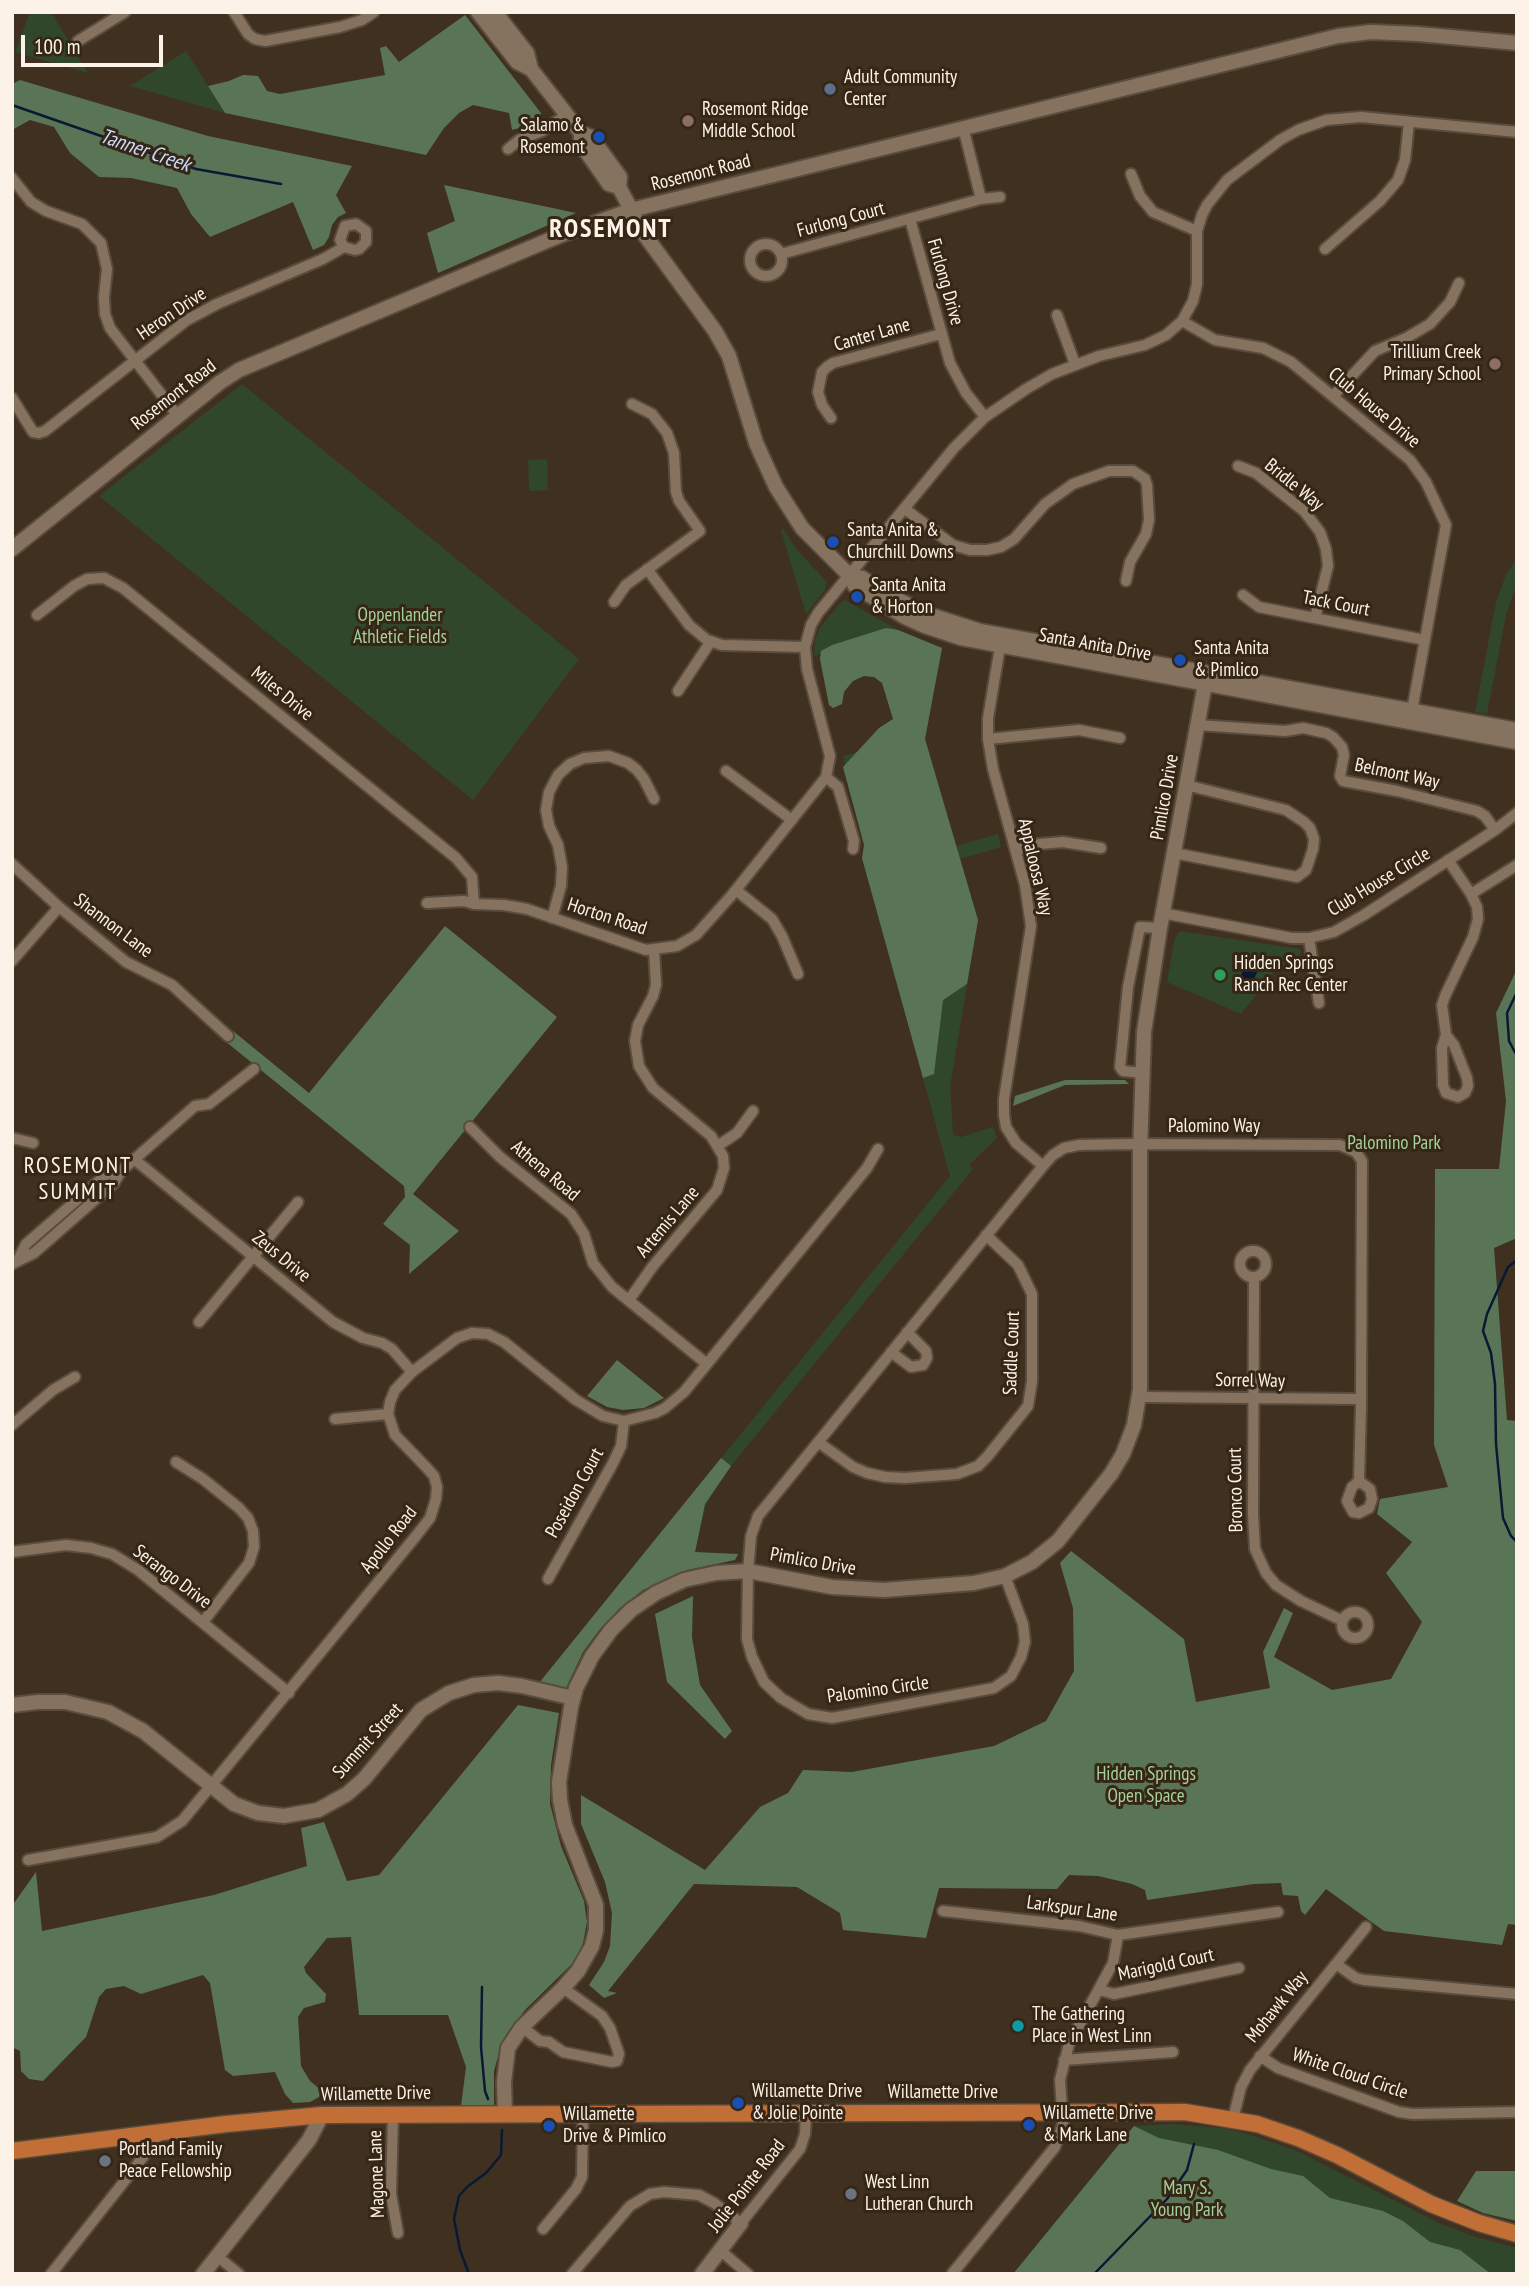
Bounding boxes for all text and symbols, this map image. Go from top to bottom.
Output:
scale bar [24,21,166,65]
text: 100 m [34,33,80,60]
place label: Adult Community Center [844,67,957,111]
marker: Adult Community Center [822,81,838,97]
place label: Rosemont Ridge Middle School [702,99,809,143]
marker: Rosemont Ridge Middle School [680,113,696,129]
place label: Salamo & Rosemont [520,115,585,159]
water label: Tanner Creek [97,124,193,178]
marker: Salamo & Rosemont [591,129,607,145]
street label: Rosemont Road [649,150,753,196]
street label: Furlong Court [795,197,887,243]
district label: ROSEMONT [550,214,672,246]
street label: Furlong Drive [922,236,968,328]
street label: Heron Drive [133,283,211,345]
street label: Canter Lane [831,313,913,357]
place label: Trillium Creek Primary School [1383,342,1481,386]
street label: Rosemont Road [127,355,221,435]
marker: Trillium Creek Primary School [1487,356,1503,372]
street label: Club House Drive [1323,363,1425,453]
street label: Bridle Way [1260,454,1328,516]
place label: Santa Anita & Churchill Downs [847,520,954,564]
marker: Santa Anita & Churchill Downs [825,534,841,550]
place label: Santa Anita & Horton [871,575,946,619]
street label: Tack Court [1300,586,1372,622]
marker: Santa Anita & Horton [849,589,865,605]
park label: Oppenlander Athletic Fields [353,605,447,649]
street label: Santa Anita Drive [1037,624,1153,666]
place label: Santa Anita & Pimlico [1194,638,1269,682]
marker: Santa Anita & Pimlico [1172,652,1188,668]
street label: Miles Drive [246,662,318,726]
street label: Pimlico Drive [1146,752,1184,842]
street label: Belmont Way [1352,754,1442,794]
street label: Appaloosa Way [1013,816,1057,918]
street label: Club House Circle [1324,842,1434,922]
street label: Shannon Lane [69,889,157,963]
street label: Horton Road [564,893,650,941]
place label: Hidden Springs Ranch Rec Center [1234,953,1348,997]
marker: Hidden Springs Ranch Rec Center [1212,967,1228,983]
street label: Palomino Way [1168,1116,1260,1138]
park label: Palomino Park [1347,1133,1441,1155]
street label: Athena Road [506,1136,584,1206]
district label: ROSEMONT SUMMIT [25,1152,131,1206]
street label: Artemis Lane [632,1182,704,1262]
street label: Zeus Drive [247,1227,315,1287]
street label: Saddle Court [999,1311,1025,1395]
street label: Sorrel Way [1215,1369,1285,1393]
street label: Poseidon Court [541,1444,609,1542]
street label: Bronco Court [1224,1447,1248,1533]
street label: Apollo Road [356,1502,422,1578]
street label: Serango Drive [128,1540,216,1614]
street label: Pimlico Drive [768,1543,858,1581]
street label: Palomino Circle [826,1672,930,1708]
street label: Summit Street [328,1699,408,1783]
park label: Hidden Springs Open Space [1096,1764,1196,1808]
street label: Larkspur Lane [1025,1891,1119,1927]
street label: Marigold Court [1116,1944,1216,1986]
street label: Mohawk Way [1241,1967,1313,2047]
place label: The Gathering Place in West Linn [1032,2004,1152,2048]
marker: The Gathering Place in West Linn [1010,2018,1026,2034]
street label: White Cloud Circle [1289,2044,1411,2104]
place label: Willamette Drive & Jolie Pointe [752,2081,862,2125]
street label: Willamette Drive [321,2082,431,2106]
street label: Willamette Drive [888,2082,998,2104]
marker: Willamette Drive & Jolie Pointe [730,2095,746,2111]
place label: Willamette Drive & Mark Lane [1043,2103,1153,2147]
place label: Willamette Drive & Pimlico [563,2104,666,2148]
marker: Willamette Drive & Mark Lane [1021,2117,1037,2133]
marker: Willamette Drive & Pimlico [541,2118,557,2134]
street label: Magone Lane [364,2130,390,2218]
street label: Jolie Pointe Road [704,2135,790,2237]
place label: Portland Family Peace Fellowship [119,2139,232,2183]
marker: Portland Family Peace Fellowship [97,2153,113,2169]
place label: West Linn Lutheran Church [865,2172,973,2216]
park label: Mary S. Young Park [1151,2178,1223,2222]
marker: West Linn Lutheran Church [843,2186,859,2202]

